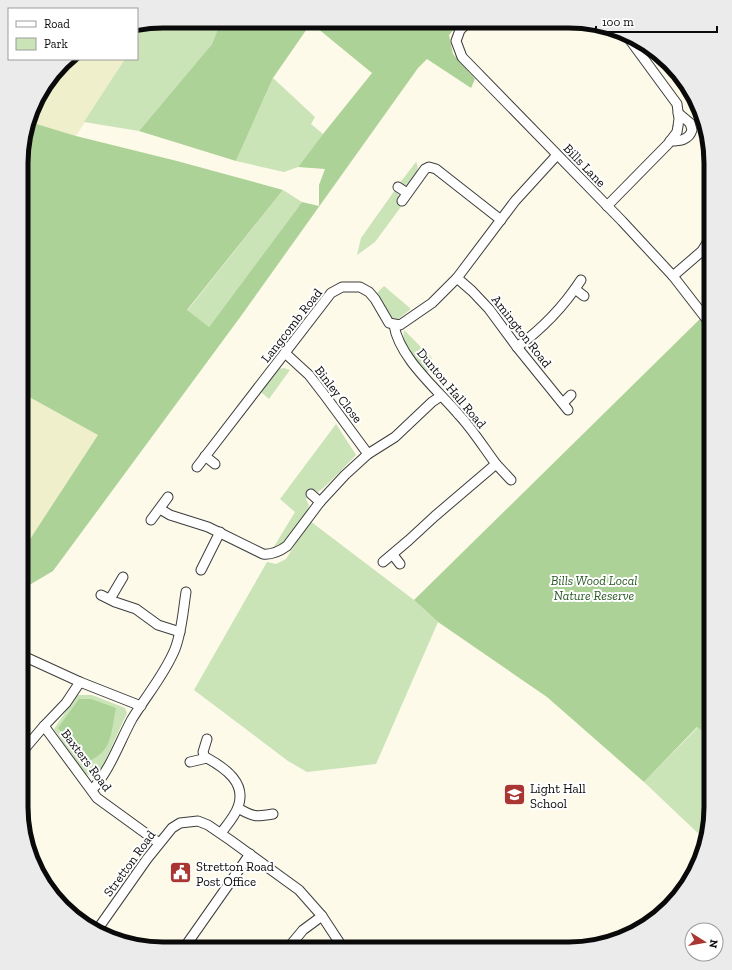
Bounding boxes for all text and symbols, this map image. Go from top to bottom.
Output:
legend [8,8,138,60]
scale bar [596,8,717,34]
text: 100 m [602,15,634,29]
text: Road [44,17,70,31]
text: Park [44,37,69,51]
street label: Bills Lane [560,141,609,190]
street label: Langcomb Road [258,285,325,365]
street label: Amington Road [489,292,555,370]
street label: Dunton Hall Road [414,345,489,431]
street label: Binley Close [312,363,365,426]
park label: Bills Wood Local Nature Reserve [551,573,637,603]
street label: Baxters Road [58,726,115,794]
place label: Light Hall School [530,781,586,811]
school or university icon: Light Hall School [501,782,527,808]
street label: Stretton Road [100,827,158,899]
place label: Stretton Road Post Office [196,859,274,889]
public building icon: Stretton Road Post Office [168,860,194,886]
north arrow [684,922,724,962]
text: N [706,938,721,950]

